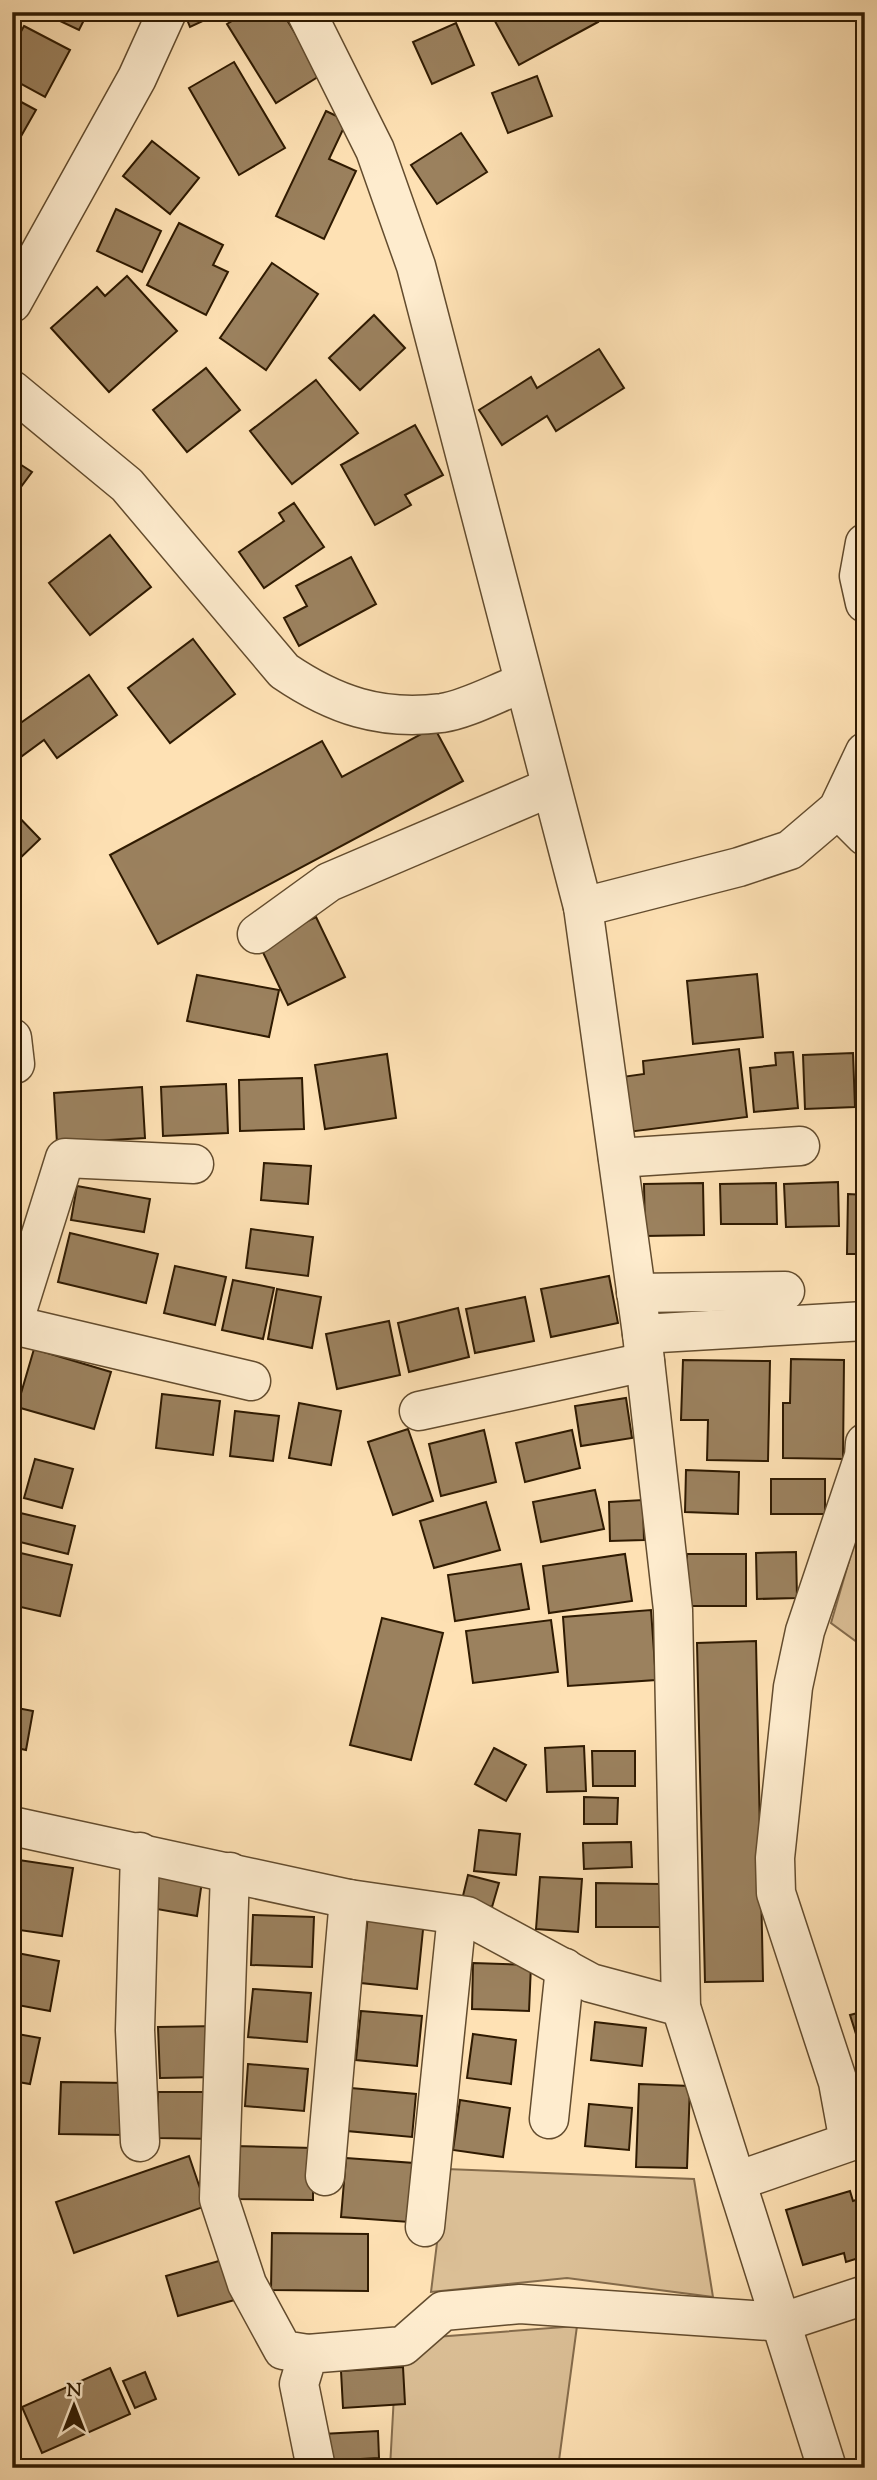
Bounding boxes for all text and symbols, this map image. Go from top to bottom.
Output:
north arrow [38,2372,108,2442]
text: N [66,2378,82,2405]

